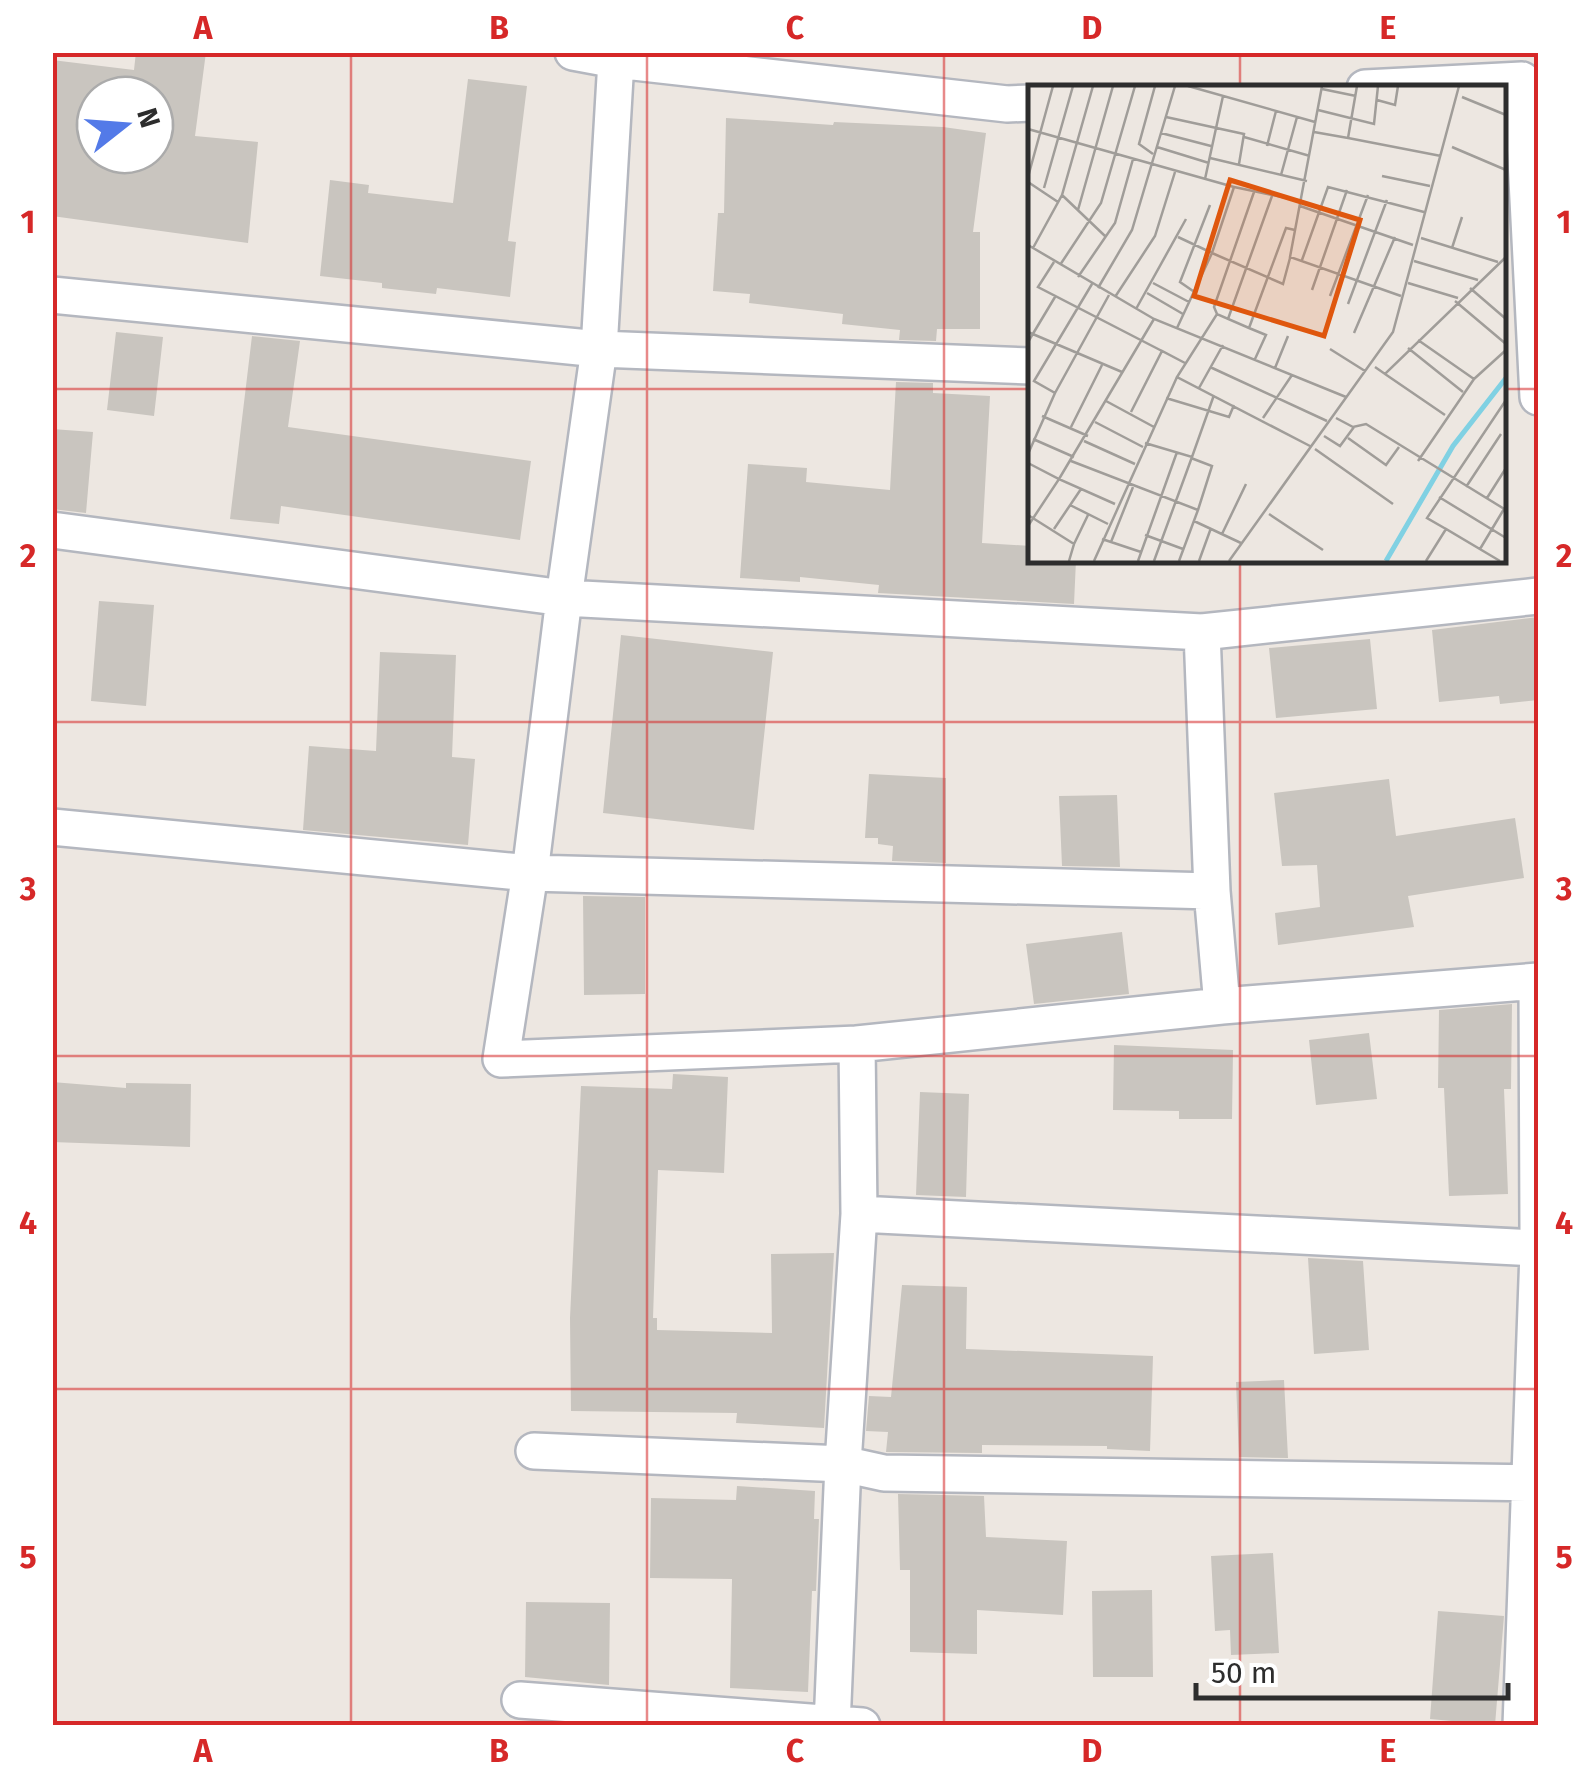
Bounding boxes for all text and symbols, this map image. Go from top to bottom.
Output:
text: A [193,9,214,47]
text: B [489,9,509,47]
text: C [786,9,805,47]
text: D [1082,9,1102,47]
text: E [1380,9,1396,47]
north arrow [75,75,175,175]
inset map [1028,85,1506,562]
text: N [130,104,167,132]
text: 1 [21,203,35,241]
text: 1 [1557,203,1571,241]
text: 2 [20,537,36,575]
text: 2 [1556,537,1572,575]
text: 3 [19,870,36,908]
text: 3 [1555,870,1572,908]
text: 4 [19,1204,37,1242]
text: 4 [1555,1204,1573,1242]
text: 5 [19,1538,37,1576]
text: 5 [1555,1538,1573,1576]
scale bar [1196,1638,1508,1700]
text: 50 m [1211,1655,1276,1691]
text: A [193,1732,214,1770]
text: B [489,1732,509,1770]
text: C [786,1732,805,1770]
text: D [1082,1732,1102,1770]
text: E [1380,1732,1396,1770]

